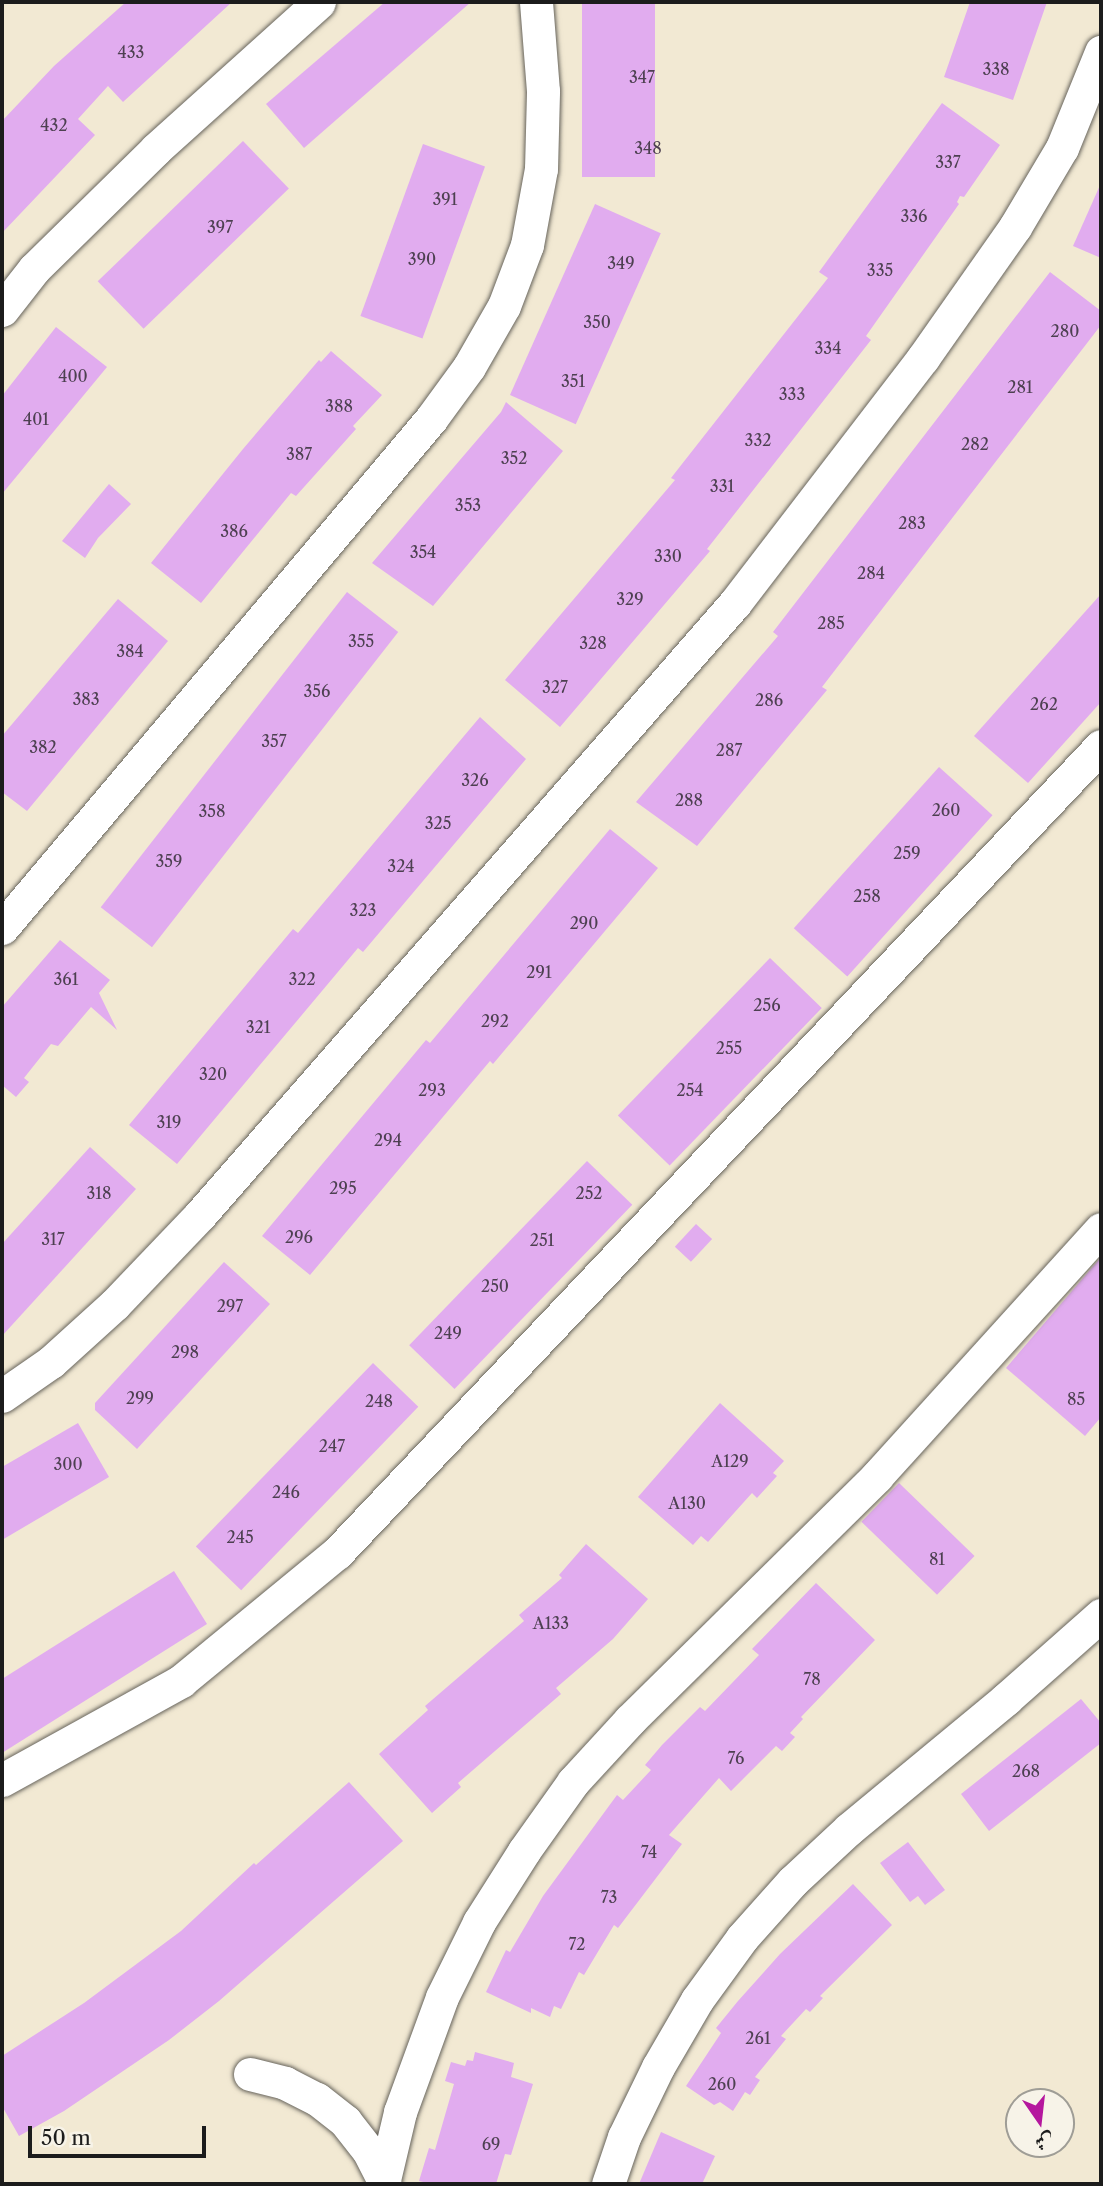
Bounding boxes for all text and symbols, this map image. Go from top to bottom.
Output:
house number: 433 [118,42,144,62]
house number: 338 [982,59,1010,79]
house number: 347 [629,67,655,87]
house number: 432 [40,115,68,135]
house number: 348 [634,138,662,158]
house number: 337 [935,152,961,172]
house number: 391 [433,189,457,209]
house number: 336 [901,206,927,226]
house number: 397 [207,217,233,237]
house number: 390 [408,249,436,269]
house number: 349 [607,253,635,273]
house number: 335 [867,260,893,280]
house number: 350 [583,312,611,332]
house number: 280 [1051,321,1079,341]
house number: 334 [815,338,841,358]
house number: 400 [58,366,88,386]
house number: 351 [561,371,585,391]
house number: 281 [1007,377,1033,397]
house number: 333 [779,384,805,404]
house number: 388 [325,396,353,416]
house number: 401 [23,409,49,429]
house number: 332 [745,430,771,450]
house number: 282 [961,434,989,454]
house number: 387 [286,444,312,464]
house number: 352 [501,448,527,468]
house number: 331 [710,476,734,496]
house number: 353 [455,495,481,515]
house number: 283 [898,513,926,533]
house number: 386 [220,521,248,541]
house number: 354 [410,542,436,562]
house number: 330 [654,546,682,566]
house number: 284 [857,563,885,583]
house number: 329 [616,589,644,609]
house number: 285 [817,613,845,633]
house number: 355 [348,631,374,651]
house number: 328 [579,633,607,653]
house number: 384 [116,641,144,661]
house number: 327 [542,677,568,697]
house number: 356 [304,681,330,701]
house number: 383 [72,689,100,709]
house number: 286 [755,690,783,710]
house number: 262 [1030,694,1058,714]
house number: 357 [261,731,287,751]
house number: 382 [29,737,57,757]
house number: 287 [716,740,742,760]
house number: 326 [461,770,489,790]
house number: 288 [675,790,703,810]
house number: 260 [932,800,960,820]
house number: 358 [199,801,225,821]
house number: 325 [425,813,451,833]
house number: 259 [893,843,921,863]
house number: 359 [156,851,182,871]
house number: 324 [387,856,415,876]
house number: 258 [853,886,881,906]
house number: 323 [350,900,376,920]
house number: 290 [570,913,598,933]
house number: 291 [526,962,552,982]
house number: 361 [54,969,78,989]
house number: 322 [288,969,316,989]
house number: 256 [753,995,781,1015]
house number: 292 [481,1011,509,1031]
house number: 321 [246,1017,270,1037]
house number: 255 [716,1038,742,1058]
house number: 320 [199,1064,227,1084]
house number: 293 [418,1080,446,1100]
house number: 254 [676,1080,704,1100]
house number: 319 [157,1112,181,1132]
house number: 294 [374,1130,402,1150]
house number: 295 [329,1178,357,1198]
house number: 318 [86,1183,112,1203]
house number: 252 [575,1183,603,1203]
house number: 296 [285,1227,313,1247]
house number: 317 [41,1229,65,1249]
house number: 251 [530,1230,554,1250]
house number: 250 [481,1276,509,1296]
house number: 297 [217,1296,243,1316]
house number: 249 [434,1323,462,1343]
house number: 298 [171,1342,199,1362]
house number: 299 [126,1388,154,1408]
house number: 85 [1067,1389,1085,1409]
house number: 248 [365,1391,393,1411]
house number: 247 [319,1436,345,1456]
house number: A129 [711,1451,749,1471]
house number: 300 [53,1454,83,1474]
house number: 246 [272,1482,300,1502]
house number: A130 [668,1493,706,1513]
house number: 245 [226,1527,254,1547]
house number: 81 [929,1549,945,1569]
house number: A133 [533,1613,569,1633]
house number: 78 [803,1669,821,1689]
house number: 76 [728,1748,744,1768]
house number: 268 [1012,1761,1040,1781]
house number: 74 [641,1842,657,1862]
house number: 73 [601,1887,617,1907]
house number: 72 [568,1934,586,1954]
house number: 261 [745,2028,771,2048]
house number: 260 [708,2074,736,2094]
north arrow [1005,2088,1075,2158]
scale bar [32,2112,210,2156]
text: 50 m [41,2125,91,2150]
text: ش [1033,2128,1057,2155]
house number: 69 [482,2134,500,2154]

